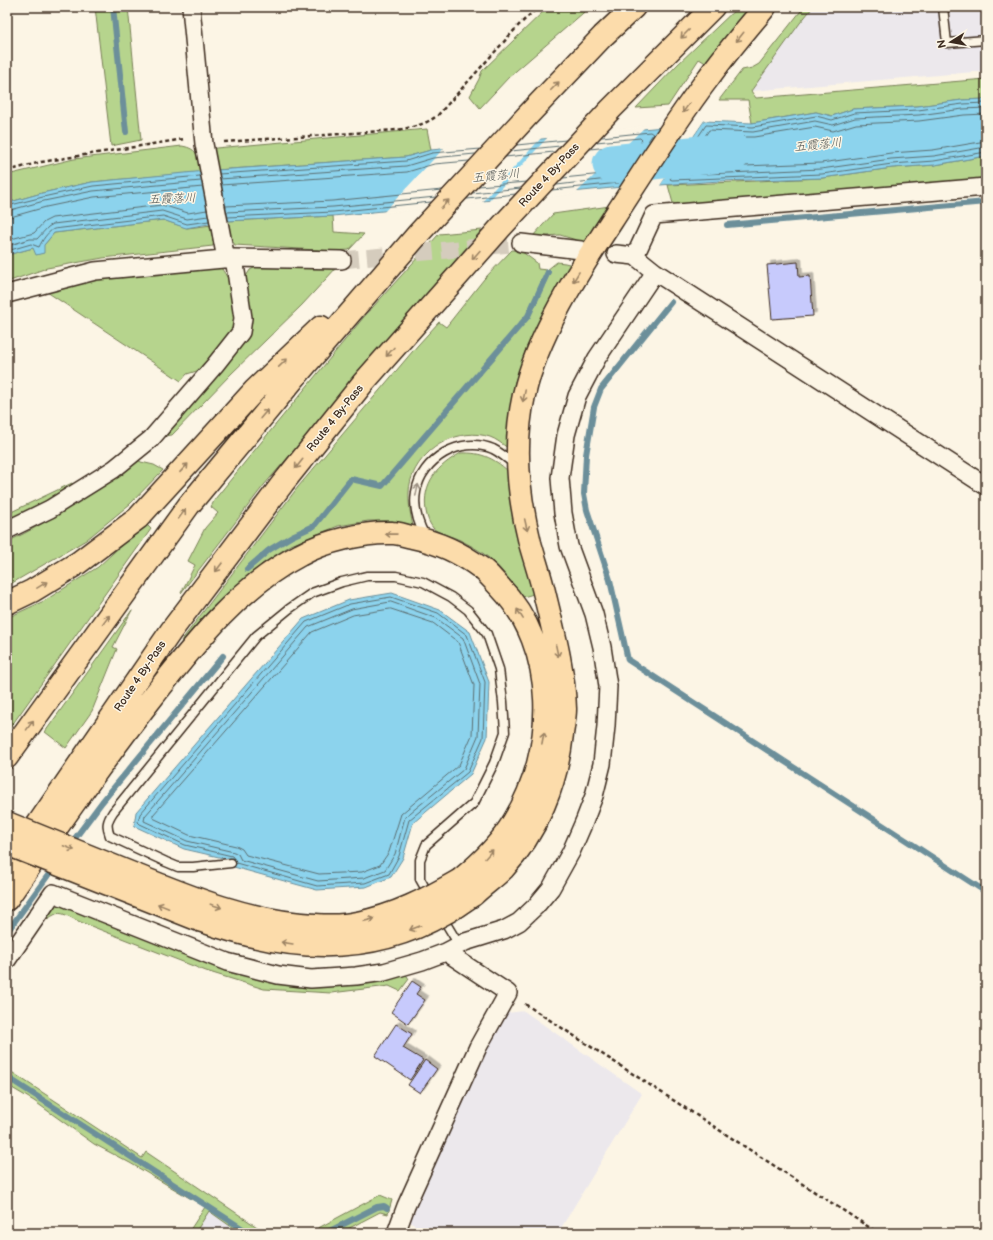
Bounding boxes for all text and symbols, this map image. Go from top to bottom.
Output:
north arrow [931,22,971,62]
one-way arrow [680,29,690,39]
one-way arrow [736,32,745,43]
text: N [935,39,949,49]
one-way arrow [551,81,560,91]
one-way arrow [682,103,690,114]
water label: 五霞落川 [793,135,843,155]
street label: Route 4 By-Pass [516,140,582,210]
water label: 五霞落川 [471,166,521,186]
water label: 五霞落川 [148,191,196,207]
one-way arrow [441,199,450,209]
one-way arrow [471,250,481,260]
one-way arrow [572,271,580,283]
one-way arrow [386,347,395,358]
one-way arrow [278,359,288,368]
street label: Route 4 By-Pass [304,381,366,454]
one-way arrow [520,389,528,402]
one-way arrow [260,408,269,419]
one-way arrow [294,458,303,469]
one-way arrow [179,463,188,473]
one-way arrow [413,484,421,497]
one-way arrow [178,509,186,520]
one-way arrow [523,518,530,531]
one-way arrow [385,530,398,538]
one-way arrow [215,561,224,572]
one-way arrow [36,581,48,589]
one-way arrow [516,608,524,619]
one-way arrow [102,615,110,626]
street label: Route 4 By-Pass [112,638,169,714]
one-way arrow [554,644,562,657]
one-way arrow [26,720,34,731]
one-way arrow [539,732,547,745]
one-way arrow [63,845,75,853]
one-way arrow [484,850,493,860]
one-way arrow [157,902,169,909]
one-way arrow [210,903,223,910]
one-way arrow [362,916,375,924]
one-way arrow [409,924,421,932]
one-way arrow [281,939,294,947]

